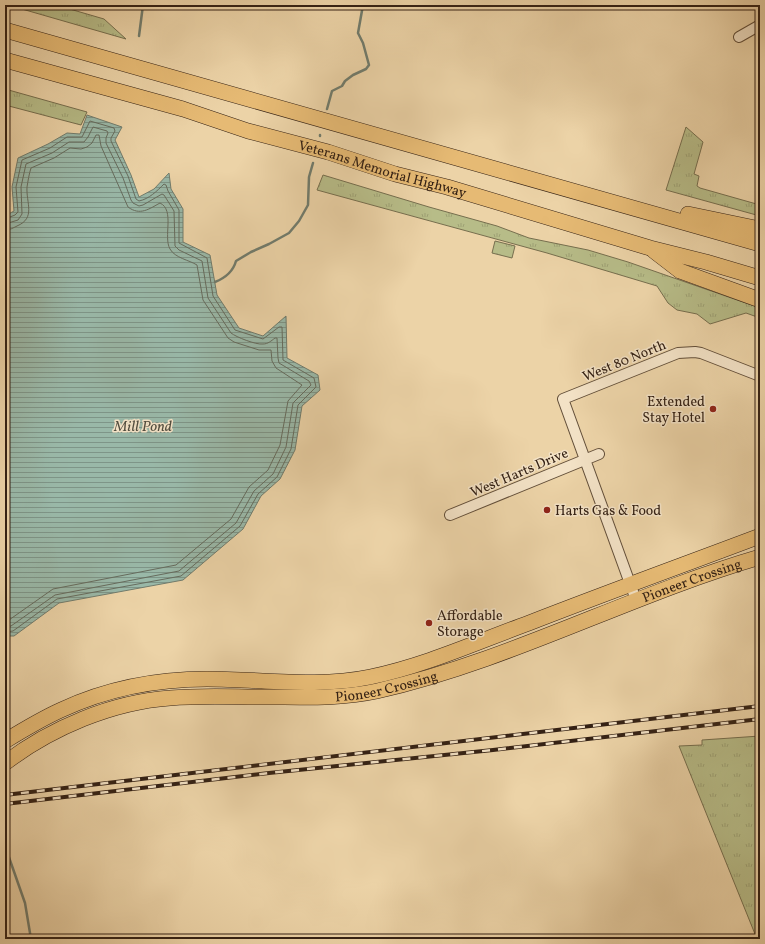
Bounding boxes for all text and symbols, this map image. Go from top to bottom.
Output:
street label: Veterans Memorial Highway [296,137,469,203]
street label: West 80 North [580,336,669,387]
place label: Extended Stay Hotel [642,393,705,428]
marker: Extended Stay Hotel [708,404,718,414]
water label: Mill Pond [113,417,172,438]
street label: West Harts Drive [468,444,572,503]
place label: Harts Gas & Food [555,502,661,521]
marker: Harts Gas & Food [542,505,552,515]
street label: Pioneer Crossing [640,555,744,608]
place label: Affordable Storage [437,607,503,642]
marker: Affordable Storage [424,618,434,628]
street label: Pioneer Crossing [335,667,440,707]

